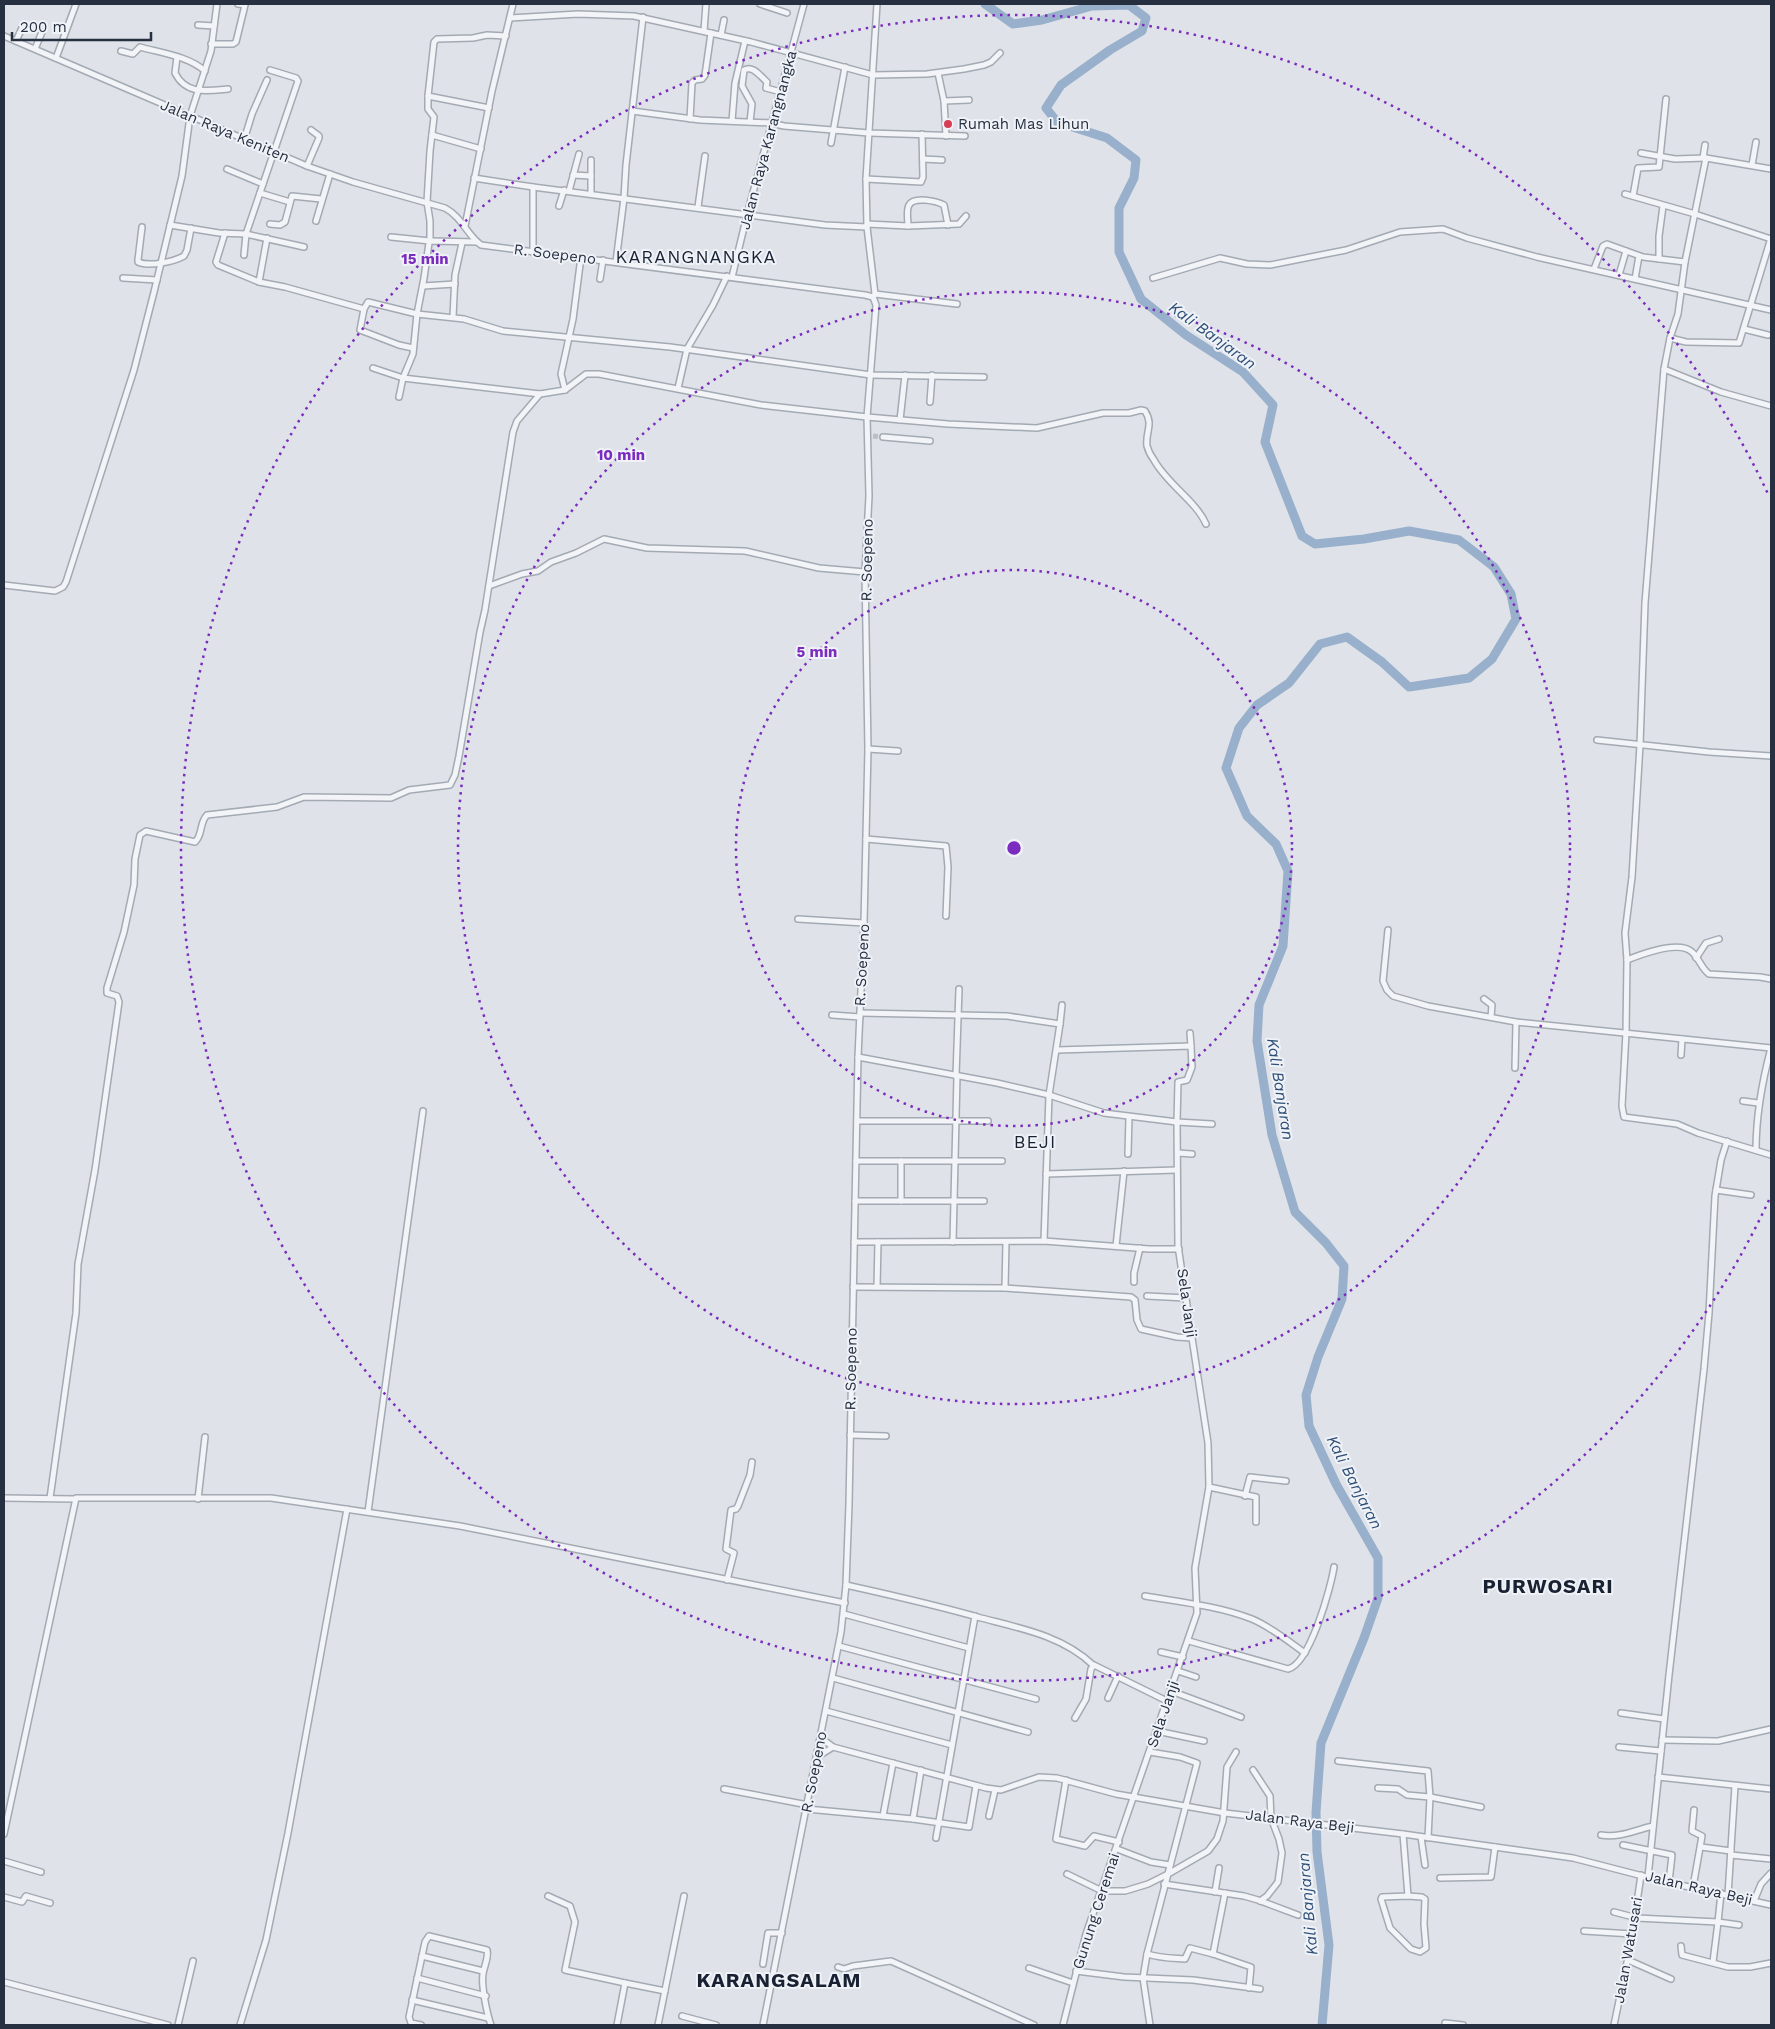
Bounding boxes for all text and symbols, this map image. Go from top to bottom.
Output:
scale bar [12,10,151,42]
text: 200 m [20,18,67,36]
street label: Jalan Raya Karangnangka [735,48,801,232]
street label: Jalan Raya Keniten [158,96,292,166]
place label: Rumah Mas Lihun [958,115,1089,133]
marker: Rumah Mas Lihun [942,118,954,130]
street label: R. Soepeno [513,240,597,268]
district label: KARANGNANGKA [616,246,776,267]
text: 15 min [401,250,449,268]
water label: Kali Banjaran [1165,297,1260,373]
text: 10 min [597,446,645,464]
street label: R. Soepeno [857,518,877,602]
text: 5 min [797,643,837,661]
centre of rings [1005,839,1023,857]
street label: R. Soepeno [851,923,873,1007]
water label: Kali Banjaran [1263,1037,1298,1141]
district label: BEJI [1014,1131,1056,1152]
street label: Sela Janji [1173,1267,1201,1339]
street label: R. Soepeno [841,1327,861,1411]
water label: Kali Banjaran [1323,1432,1386,1532]
district label: PURWOSARI [1482,1574,1614,1598]
street label: Sela Janji [1143,1678,1183,1750]
street label: R. Soepeno [797,1730,831,1814]
street label: Jalan Raya Beji [1245,1805,1355,1837]
street label: Gunung Ceremai [1069,1851,1123,1971]
water label: Kali Banjaran [1294,1852,1321,1956]
street label: Jalan Raya Beji [1644,1867,1754,1909]
street label: Jalan Watusari [1610,1895,1646,2005]
district label: KARANGSALAM [696,1968,862,1992]

